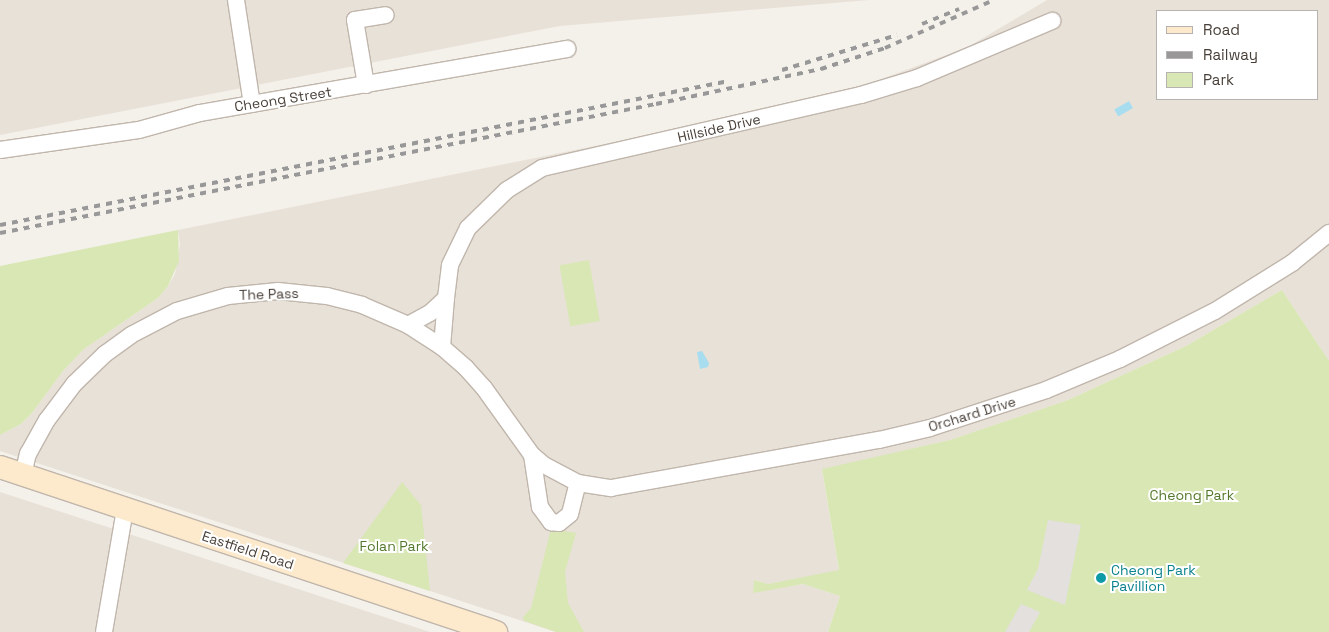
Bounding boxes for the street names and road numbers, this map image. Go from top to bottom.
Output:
street label: Cheong Street [233,83,333,115]
street label: Hillside Drive [676,110,762,146]
street label: The Pass [239,285,299,303]
street label: Orchard Drive [926,393,1018,435]
street label: Eastfield Road [200,527,296,573]

